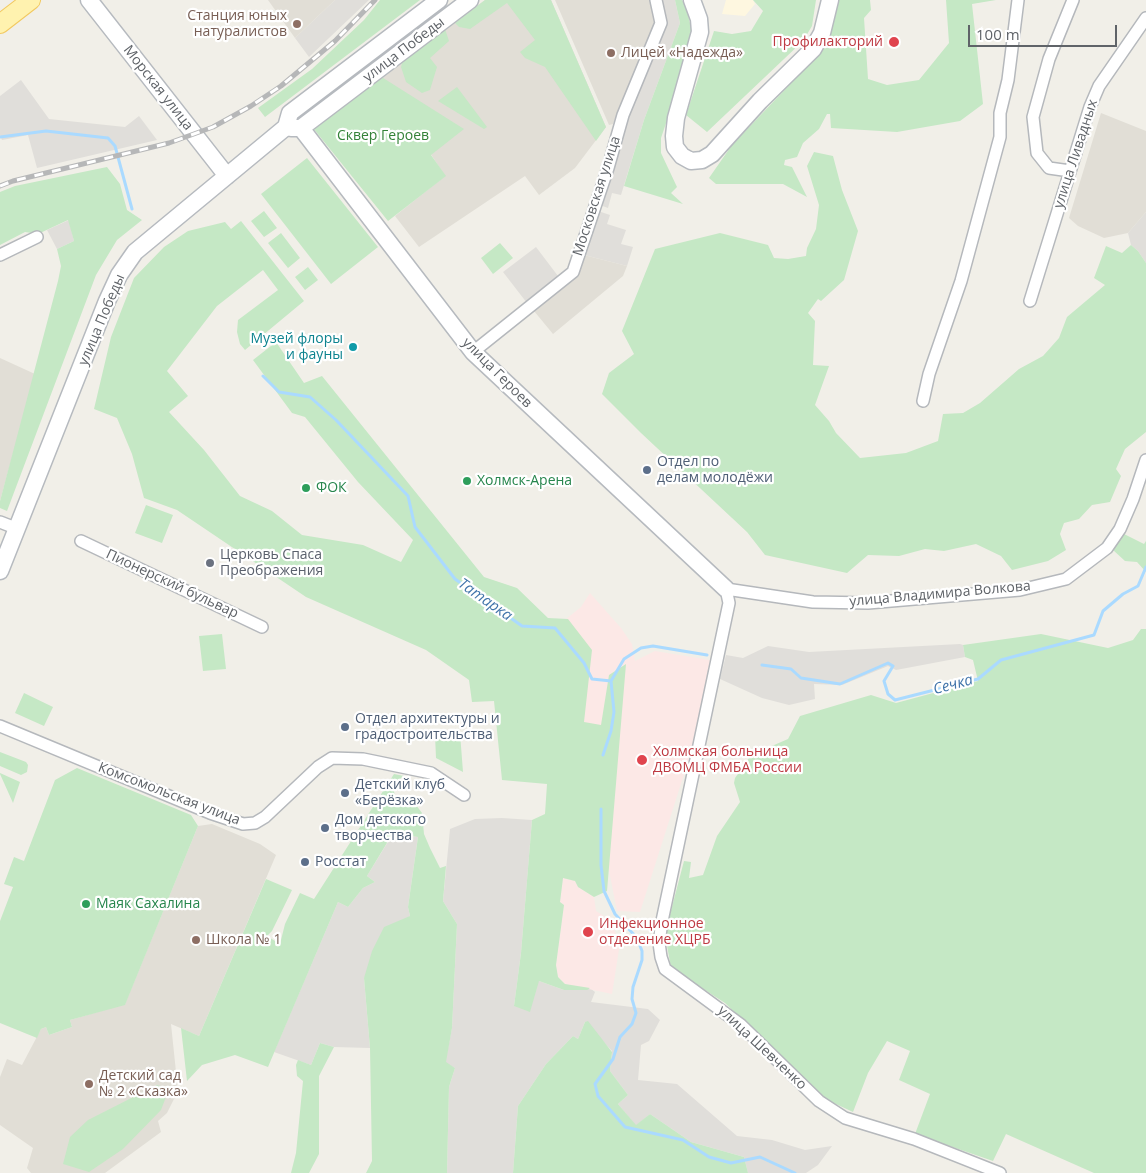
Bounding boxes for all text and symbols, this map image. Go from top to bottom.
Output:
place label: Станция юных натуралистов [187,8,287,40]
street label: улица Победы [360,14,448,86]
scale bar [971,15,1120,47]
marker: Станция юных натуралистов [291,18,303,30]
text: 100 m [976,24,1020,44]
place label: Профилакторий [773,34,883,50]
marker: Профилакторий [887,35,901,49]
street label: Морская улица [120,42,196,134]
place label: Лицей «Надежда» [621,45,743,61]
marker: Лицей «Надежда» [605,47,617,59]
street label: улица Ливадных [1050,97,1102,211]
park label: Сквер Героев [337,128,429,144]
street label: Московская улица [570,134,624,258]
street label: улица Победы [75,272,129,368]
place label: Музей флоры и фауны [250,331,343,364]
street label: улица Героев [458,334,536,412]
marker: Музей флоры и фауны [347,341,359,353]
place label: Отдел по делам молодёжи [657,454,773,487]
marker: Отдел по делам молодёжи [641,464,653,476]
place label: Холмск-Арена [477,473,572,489]
marker: Холмск-Арена [461,475,473,487]
place label: ФОК [316,480,347,496]
marker: ФОК [300,482,312,494]
street label: Пионерский бульвар [103,546,241,622]
place label: Церковь Спаса Преображения [220,547,323,580]
marker: Церковь Спаса Преображения [204,557,216,569]
water label: Татарка [455,575,515,625]
street label: улица Владимира Волкова [849,578,1031,610]
water label: Сечка [931,671,975,699]
place label: Отдел архитектуры и градостроительства [355,711,500,744]
marker: Отдел архитектуры и градостроительства [339,721,351,733]
place label: Холмская больница ДВОМЦ ФМБА России [653,744,802,776]
marker: Холмская больница ДВОМЦ ФМБА России [635,753,649,767]
street label: Комсомольская улица [96,759,242,829]
place label: Детский клуб «Берёзка» [355,777,445,810]
marker: Детский клуб «Берёзка» [339,787,351,799]
place label: Дом детского творчества [335,812,426,844]
marker: Дом детского творчества [319,822,331,834]
place label: Росстат [315,854,366,870]
marker: Росстат [299,856,311,868]
place label: Маяк Сахалина [96,896,200,912]
marker: Маяк Сахалина [80,898,92,910]
place label: Инфекционное отделение ХЦРБ [599,916,710,949]
marker: Инфекционное отделение ХЦРБ [581,925,595,939]
place label: Школа № 1 [206,932,281,948]
marker: Школа № 1 [190,934,202,946]
street label: улица Шевченко [714,1003,810,1093]
place label: Детский сад № 2 «Сказка» [99,1068,188,1100]
marker: Детский сад № 2 «Сказка» [83,1078,95,1090]

